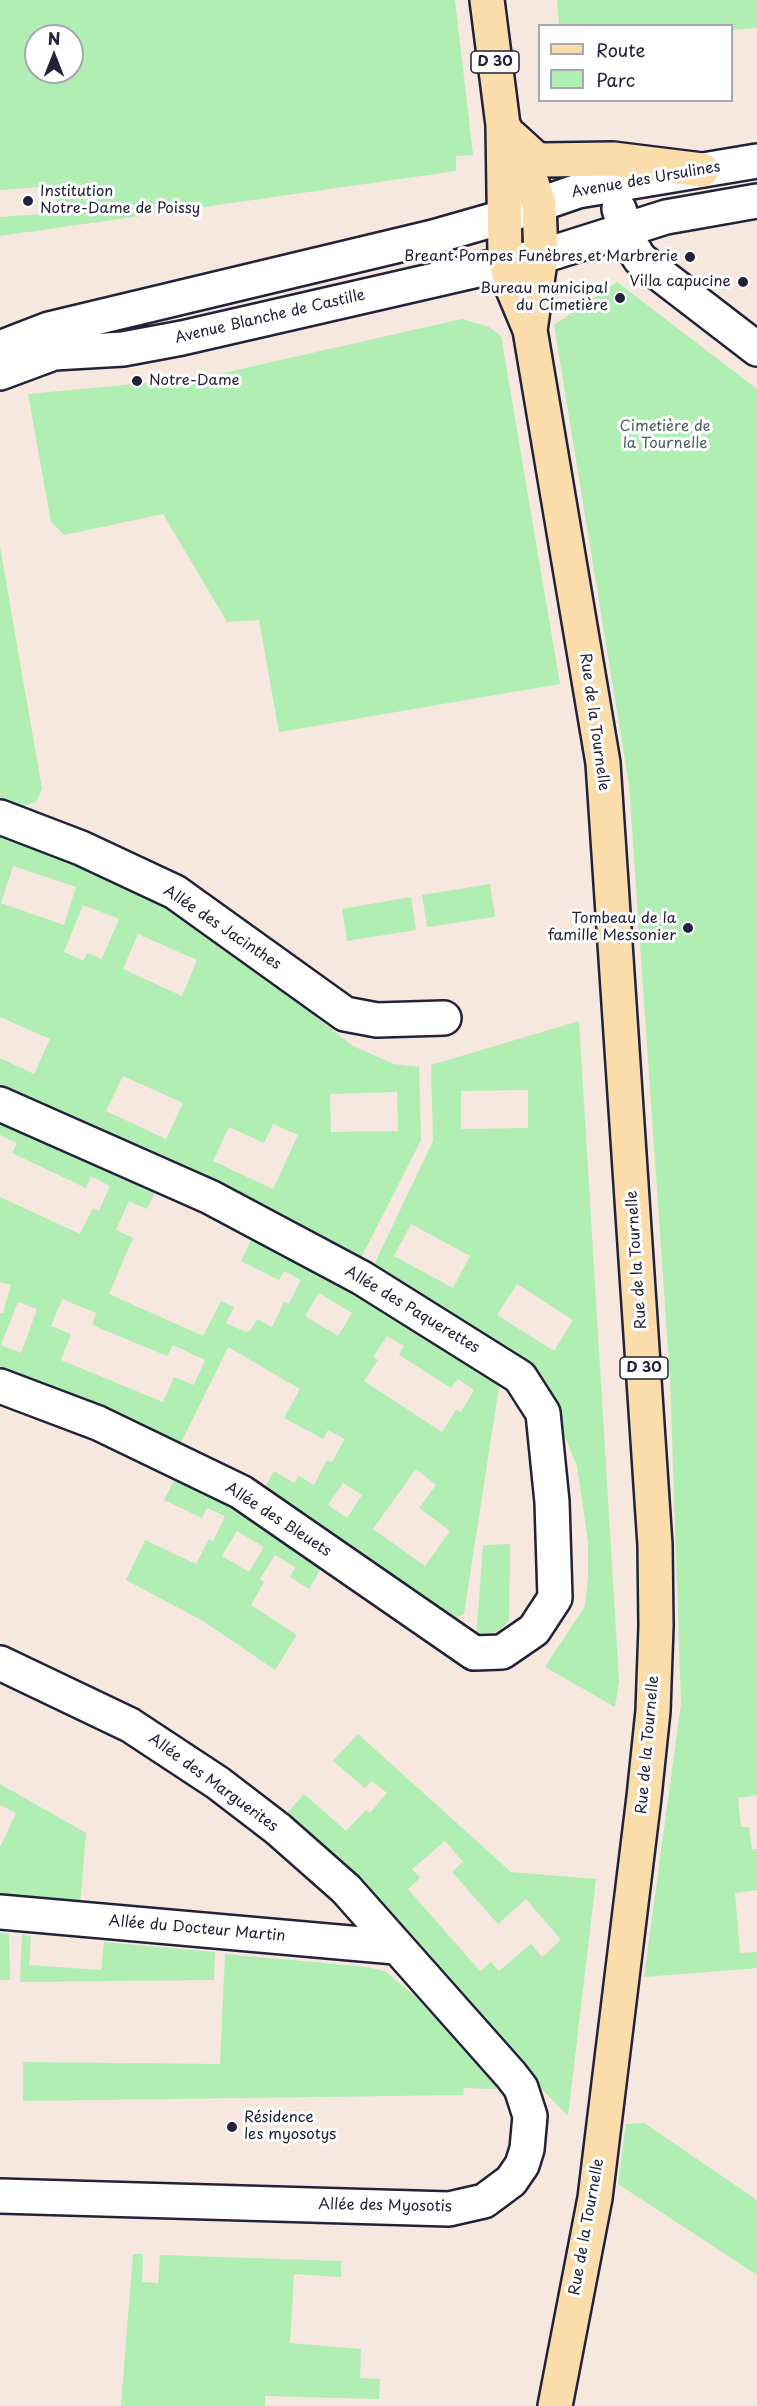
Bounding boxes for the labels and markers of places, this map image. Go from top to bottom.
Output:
place label: Institution Notre-Dame de Poissy [40,183,200,218]
marker: Institution Notre-Dame de Poissy [21,194,35,208]
place label: Breant Pompes Funèbres et Marbrerie [404,248,678,266]
marker: Breant Pompes Funèbres et Marbrerie [683,250,697,264]
place label: Villa capucine [630,273,731,291]
marker: Villa capucine [736,275,750,289]
place label: Bureau municipal du Cimetière [480,280,608,315]
marker: Bureau municipal du Cimetière [613,291,627,305]
place label: Notre-Dame [149,372,240,390]
marker: Notre-Dame [130,374,144,388]
place label: Tombeau de la famille Messonier [548,910,676,945]
marker: Tombeau de la famille Messonier [681,921,695,935]
place label: Résidence les myosotys [244,2109,336,2144]
marker: Résidence les myosotys [225,2120,239,2134]

